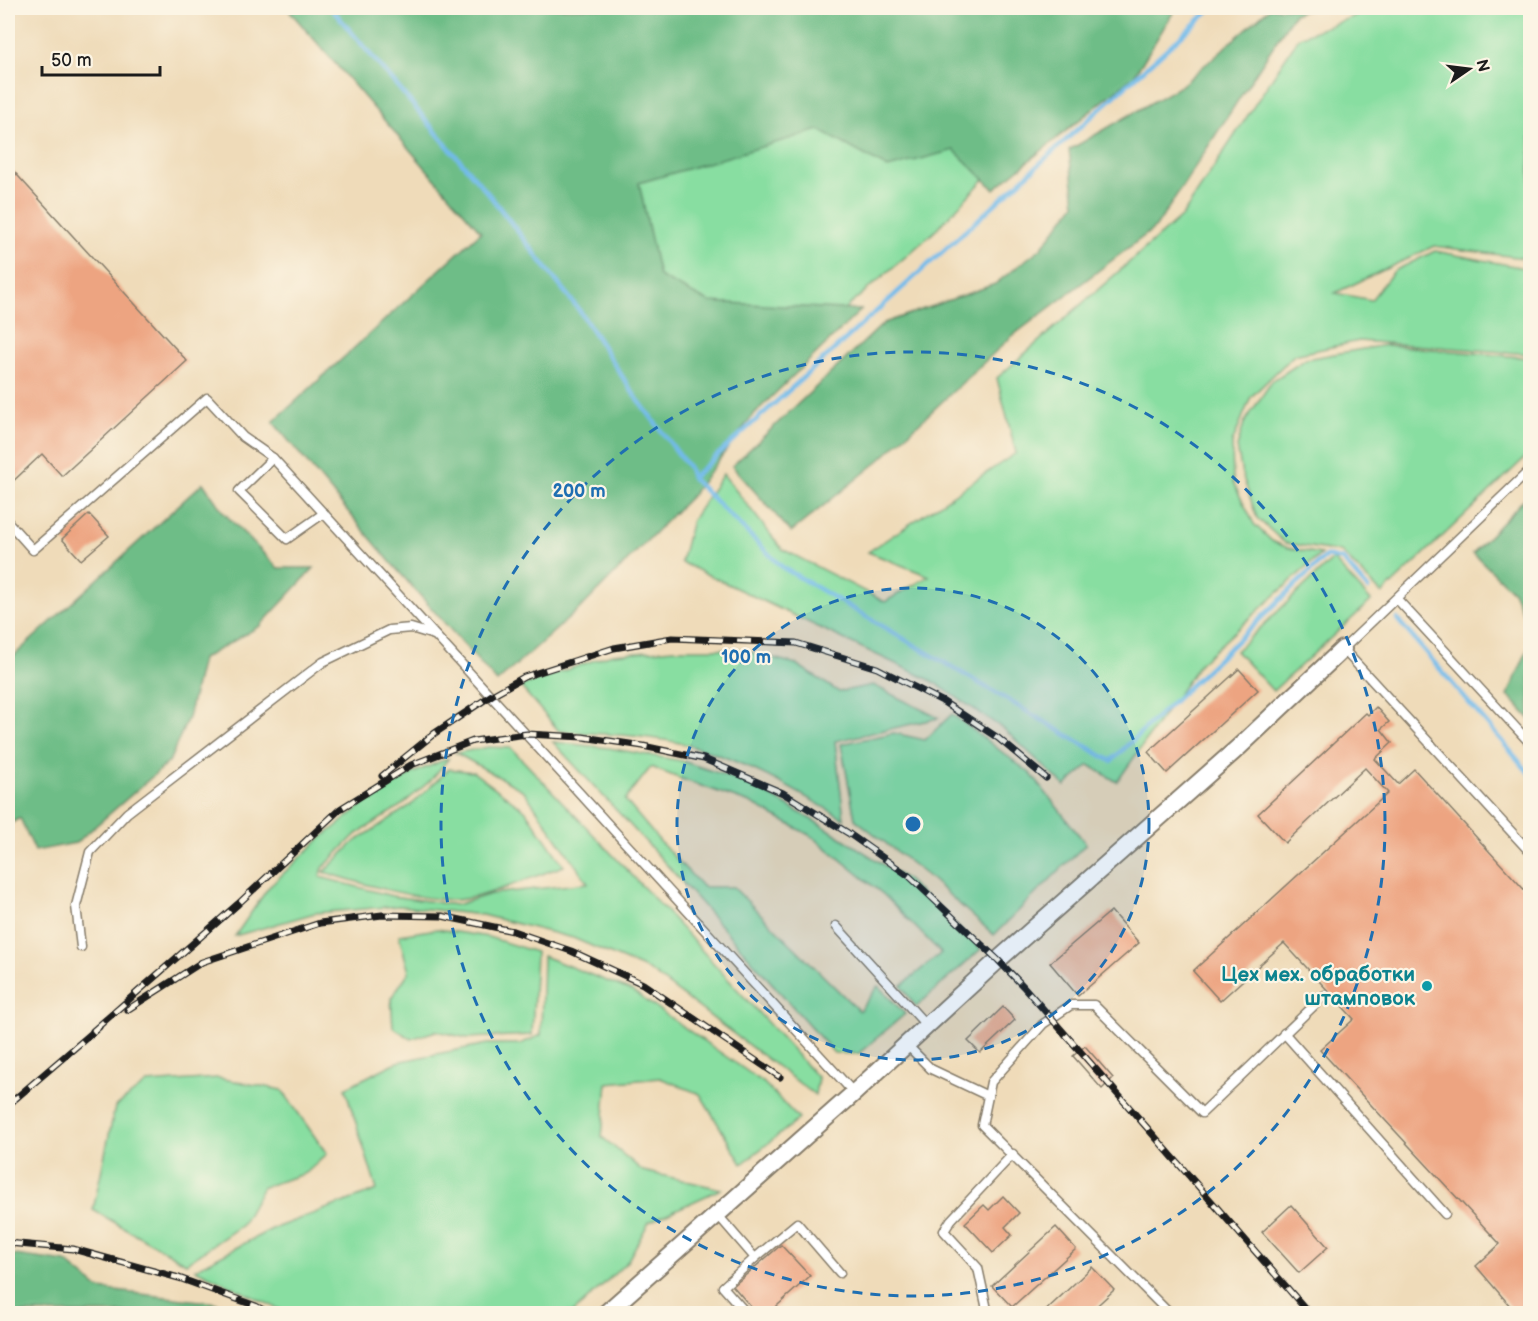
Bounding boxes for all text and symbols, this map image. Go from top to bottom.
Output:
scale bar [42,39,160,77]
north arrow [1439,39,1499,99]
text: 50 m [51,50,92,71]
text: N [1471,58,1493,74]
text: 200 m [552,481,606,502]
text: 100 m [721,647,771,668]
centre of rings [903,814,923,834]
place label: Цех мех. обработки штамповок [1221,962,1416,1011]
marker: Цех мех. обработки штамповок [1420,979,1434,993]

